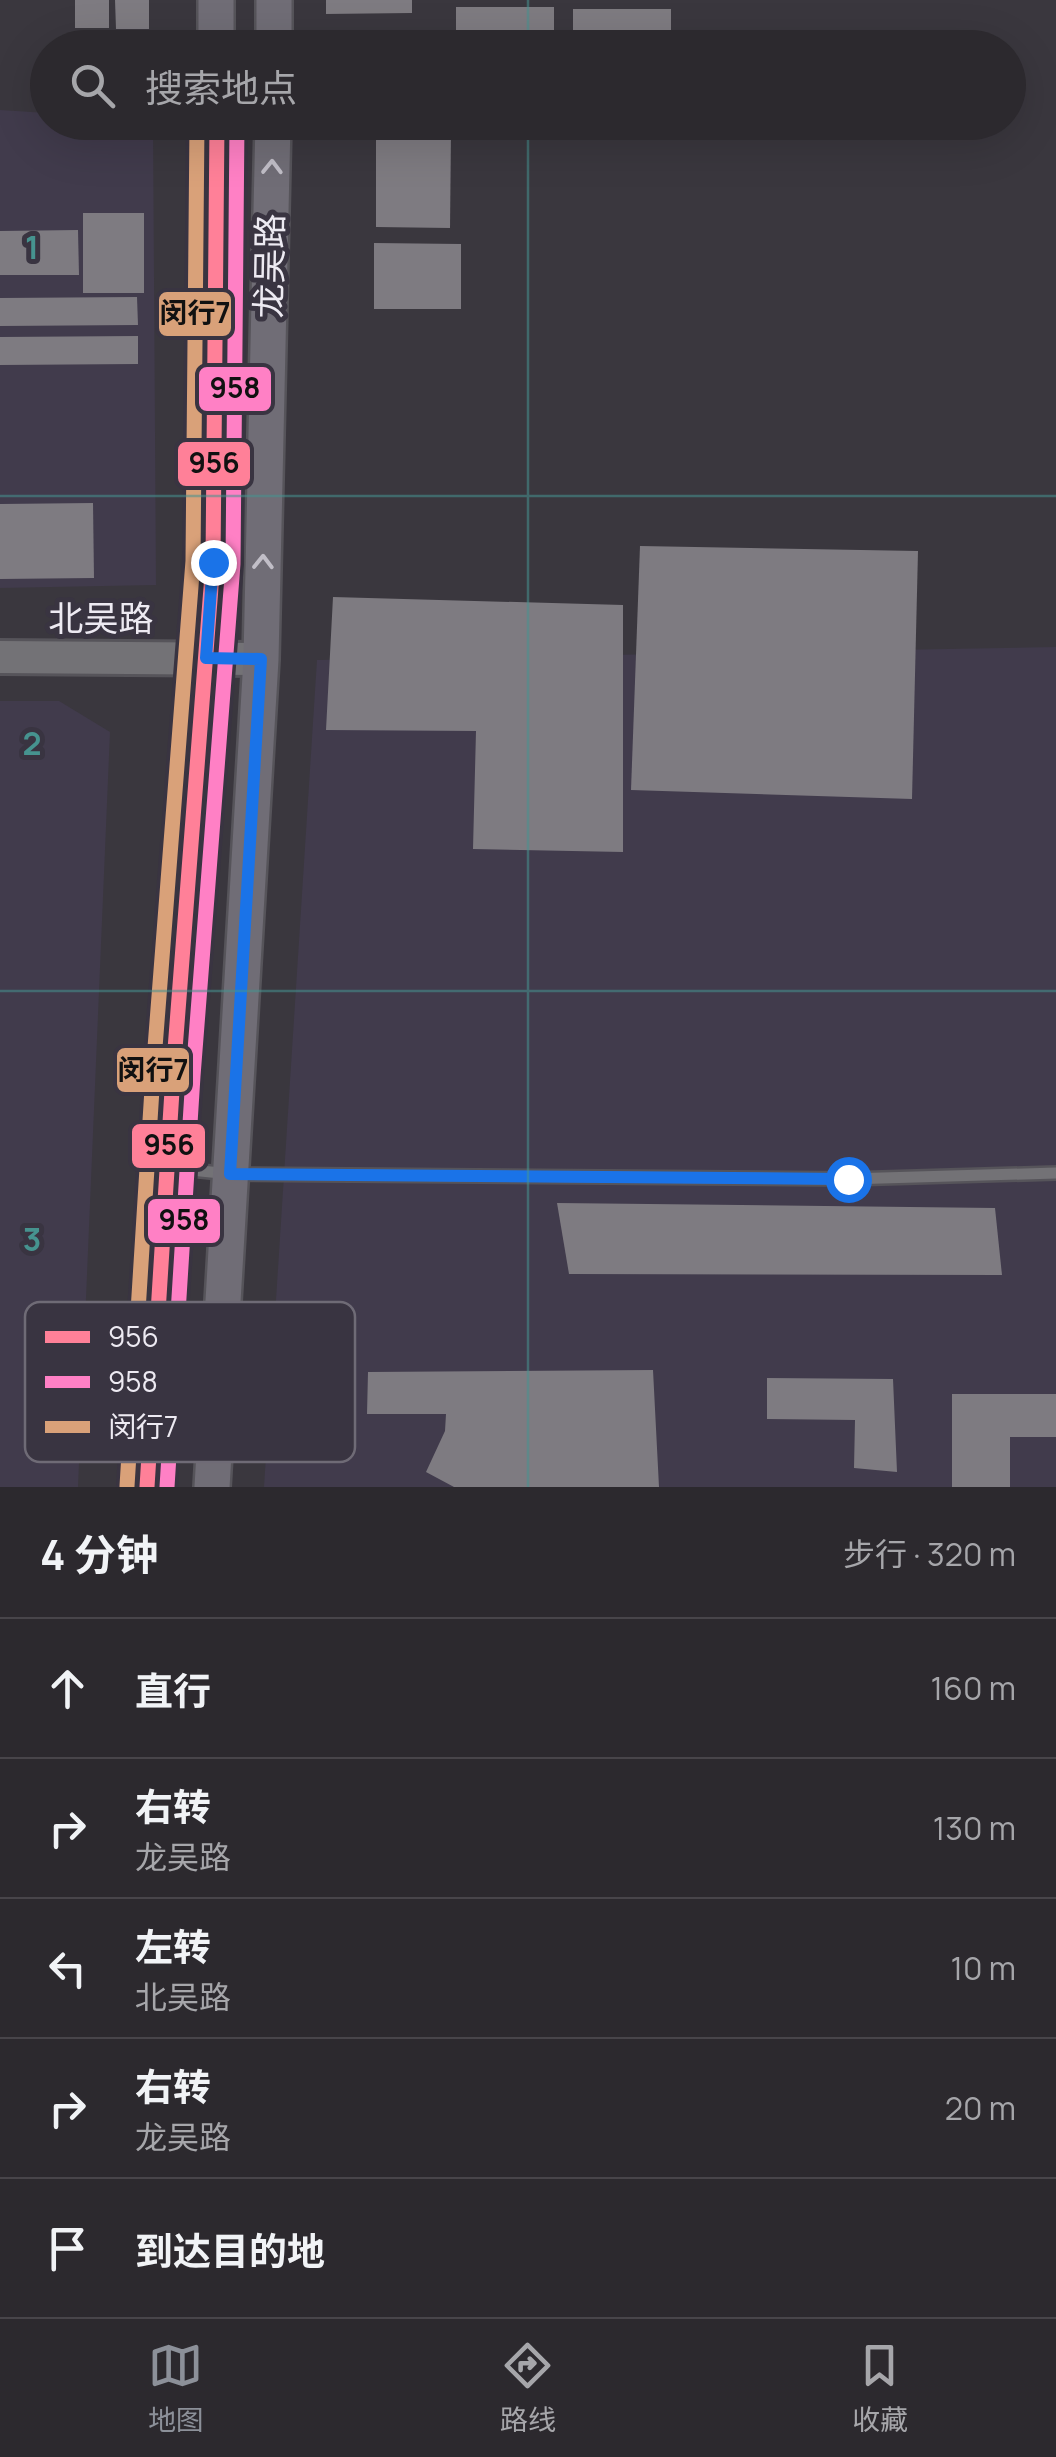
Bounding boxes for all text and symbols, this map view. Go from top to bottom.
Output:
search box [30,30,1026,140]
icon: search [65,58,120,113]
text: 搜索地点 [145,61,297,113]
one-way arrow [261,158,282,174]
street label: 龙吴路 [244,213,294,319]
text: 1 [25,225,39,269]
line badge: 闵行7 [157,290,233,338]
text: 闵行7 [160,293,230,331]
line badge: 958 [197,365,273,413]
text: 958 [210,368,260,406]
line badge: 956 [176,440,252,488]
text: 956 [188,443,240,481]
route end [191,540,237,586]
one-way arrow [252,553,274,568]
street label: 北吴路 [48,594,154,642]
text: 2 [22,721,42,765]
line badge: 闵行7 [115,1046,191,1094]
text: 闵行7 [118,1050,188,1088]
line badge: 956 [130,1122,207,1170]
text: 956 [143,1125,195,1163]
route start [826,1157,872,1203]
line badge: 958 [146,1197,222,1245]
text: 958 [159,1200,209,1238]
text: 3 [23,1217,41,1261]
legend [25,1302,355,1462]
text: 956 [108,1317,159,1355]
text: 958 [108,1362,158,1400]
text: 闵行7 [108,1407,178,1445]
text: 4 分钟 [40,1525,158,1583]
text: 步行 · 320 m [843,1532,1016,1576]
icon: ahead [40,1661,95,1716]
text: 直行 [135,1664,211,1716]
text: 160 m [931,1666,1016,1710]
text: 右转 [135,1780,211,1832]
icon: right [40,1801,95,1856]
text: 130 m [933,1806,1016,1850]
text: 龙吴路 [135,1835,231,1879]
text: 左转 [135,1920,211,1972]
icon: left [40,1941,95,1996]
text: 10 m [950,1946,1016,1990]
text: 北吴路 [135,1975,231,2019]
text: 右转 [135,2060,211,2112]
icon: right [40,2081,95,2136]
text: 20 m [945,2086,1016,2130]
text: 龙吴路 [135,2115,231,2159]
icon: arrive [40,2221,95,2276]
text: 到达目的地 [135,2224,325,2276]
tab: 地图 [148,2338,204,2438]
tab: 路线 [500,2338,556,2438]
tab: 收藏 [852,2338,908,2438]

